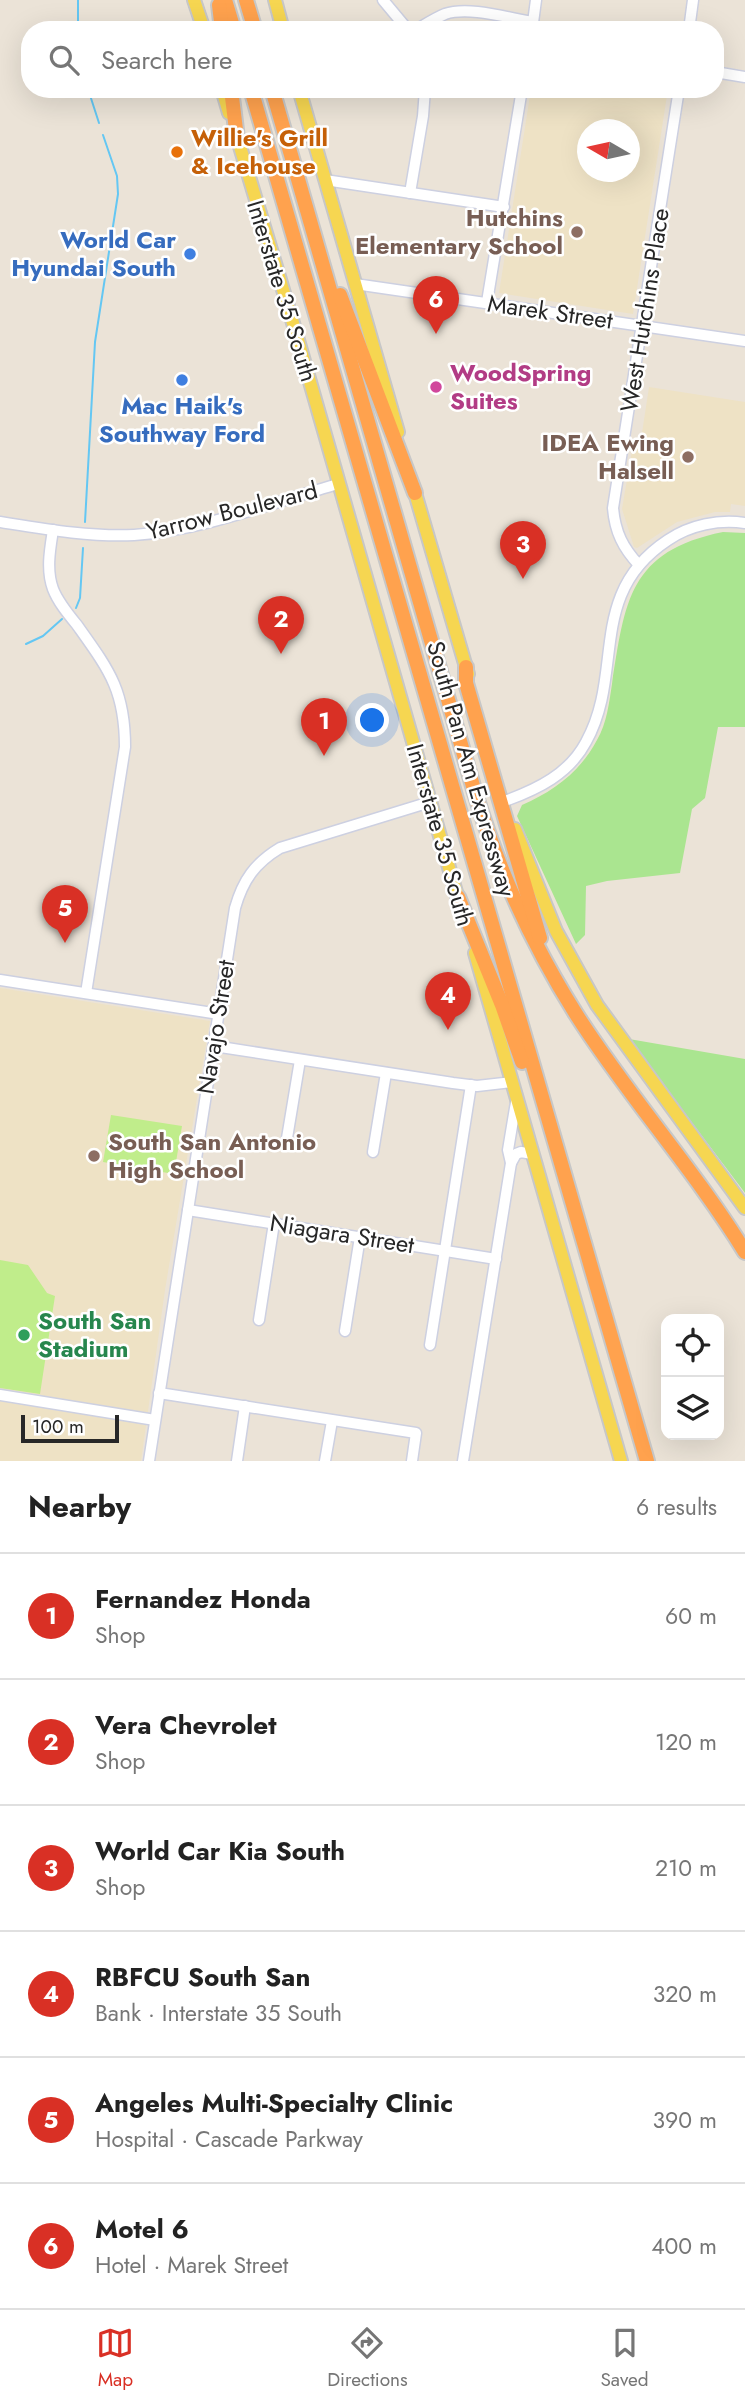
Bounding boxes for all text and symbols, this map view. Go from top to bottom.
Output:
search box [21,21,724,98]
icon: search [45,41,83,79]
text: Search here [101,41,233,79]
north arrow [577,119,640,182]
place label: Willie's Grill & Icehouse [191,120,328,183]
marker: Willie's Grill & Icehouse [169,144,185,160]
street label: Interstate 35 South [238,196,327,386]
place label: Hutchins Elementary School [355,200,563,263]
street label: West Hutchins Place [611,205,678,414]
place label: World Car Hyundai South [11,222,176,285]
marker: Hutchins Elementary School [569,224,585,240]
marker: World Car Hyundai South [182,246,198,262]
pin: 6 [413,276,459,334]
street label: Marek Street [485,285,615,338]
place label: WoodSpring Suites [450,355,592,418]
marker: Mac Haik's Southway Ford [174,372,190,388]
marker: WoodSpring Suites [428,379,444,395]
place label: Mac Haik's Southway Ford [99,388,265,451]
place label: IDEA Ewing Halsell [542,425,674,488]
marker: IDEA Ewing Halsell [680,449,696,465]
street label: Yarrow Boulevard [142,472,321,549]
pin: 3 [500,521,546,579]
pin: 2 [258,596,304,654]
street label: South Pan Am Expressway [418,637,525,901]
pin: 1 [301,698,347,756]
your location [355,703,389,737]
street label: Interstate 35 South [398,740,483,930]
pin: 5 [42,885,88,943]
street label: Navajo Street [188,957,243,1097]
pin: 4 [425,972,471,1030]
place label: South San Antonio High School [108,1124,316,1187]
marker: South San Antonio High School [86,1148,102,1164]
street label: Niagara Street [267,1205,417,1262]
place label: South San Stadium [38,1303,151,1366]
map controls [661,1314,724,1440]
button: locate [661,1314,724,1377]
marker: South San Stadium [16,1327,32,1343]
button: layers [661,1377,724,1440]
scale bar [21,1412,119,1444]
text: 100 m [32,1413,84,1440]
text: Nearby [28,1485,131,1528]
text: 6 results [636,1490,717,1524]
text: Fernandez Honda [95,1580,311,1618]
text: 1 [45,1599,57,1633]
text: 60 m [665,1599,717,1633]
text: Shop [95,1618,145,1652]
text: Vera Chevrolet [95,1706,276,1744]
text: 2 [43,1725,59,1759]
text: 120 m [655,1725,717,1759]
text: Shop [95,1744,145,1778]
text: World Car Kia South [95,1832,345,1870]
text: 3 [44,1851,58,1885]
text: 210 m [655,1851,717,1885]
text: Shop [95,1870,145,1904]
text: RBFCU South San [95,1958,310,1996]
text: 4 [43,1977,59,2011]
text: 320 m [653,1977,717,2011]
text: Bank · Interstate 35 South [95,1996,342,2030]
text: Angeles Multi-Specialty Clinic [95,2084,453,2122]
text: 5 [44,2103,58,2137]
text: 390 m [653,2103,717,2137]
text: Hospital · Cascade Parkway [95,2122,363,2156]
text: Motel 6 [95,2210,189,2248]
text: 6 [43,2229,59,2263]
text: 400 m [651,2229,717,2263]
text: Hotel · Marek Street [95,2248,288,2282]
tab: Map [96,2324,134,2393]
tab: Directions [327,2324,408,2393]
tab: Saved [600,2324,649,2393]

